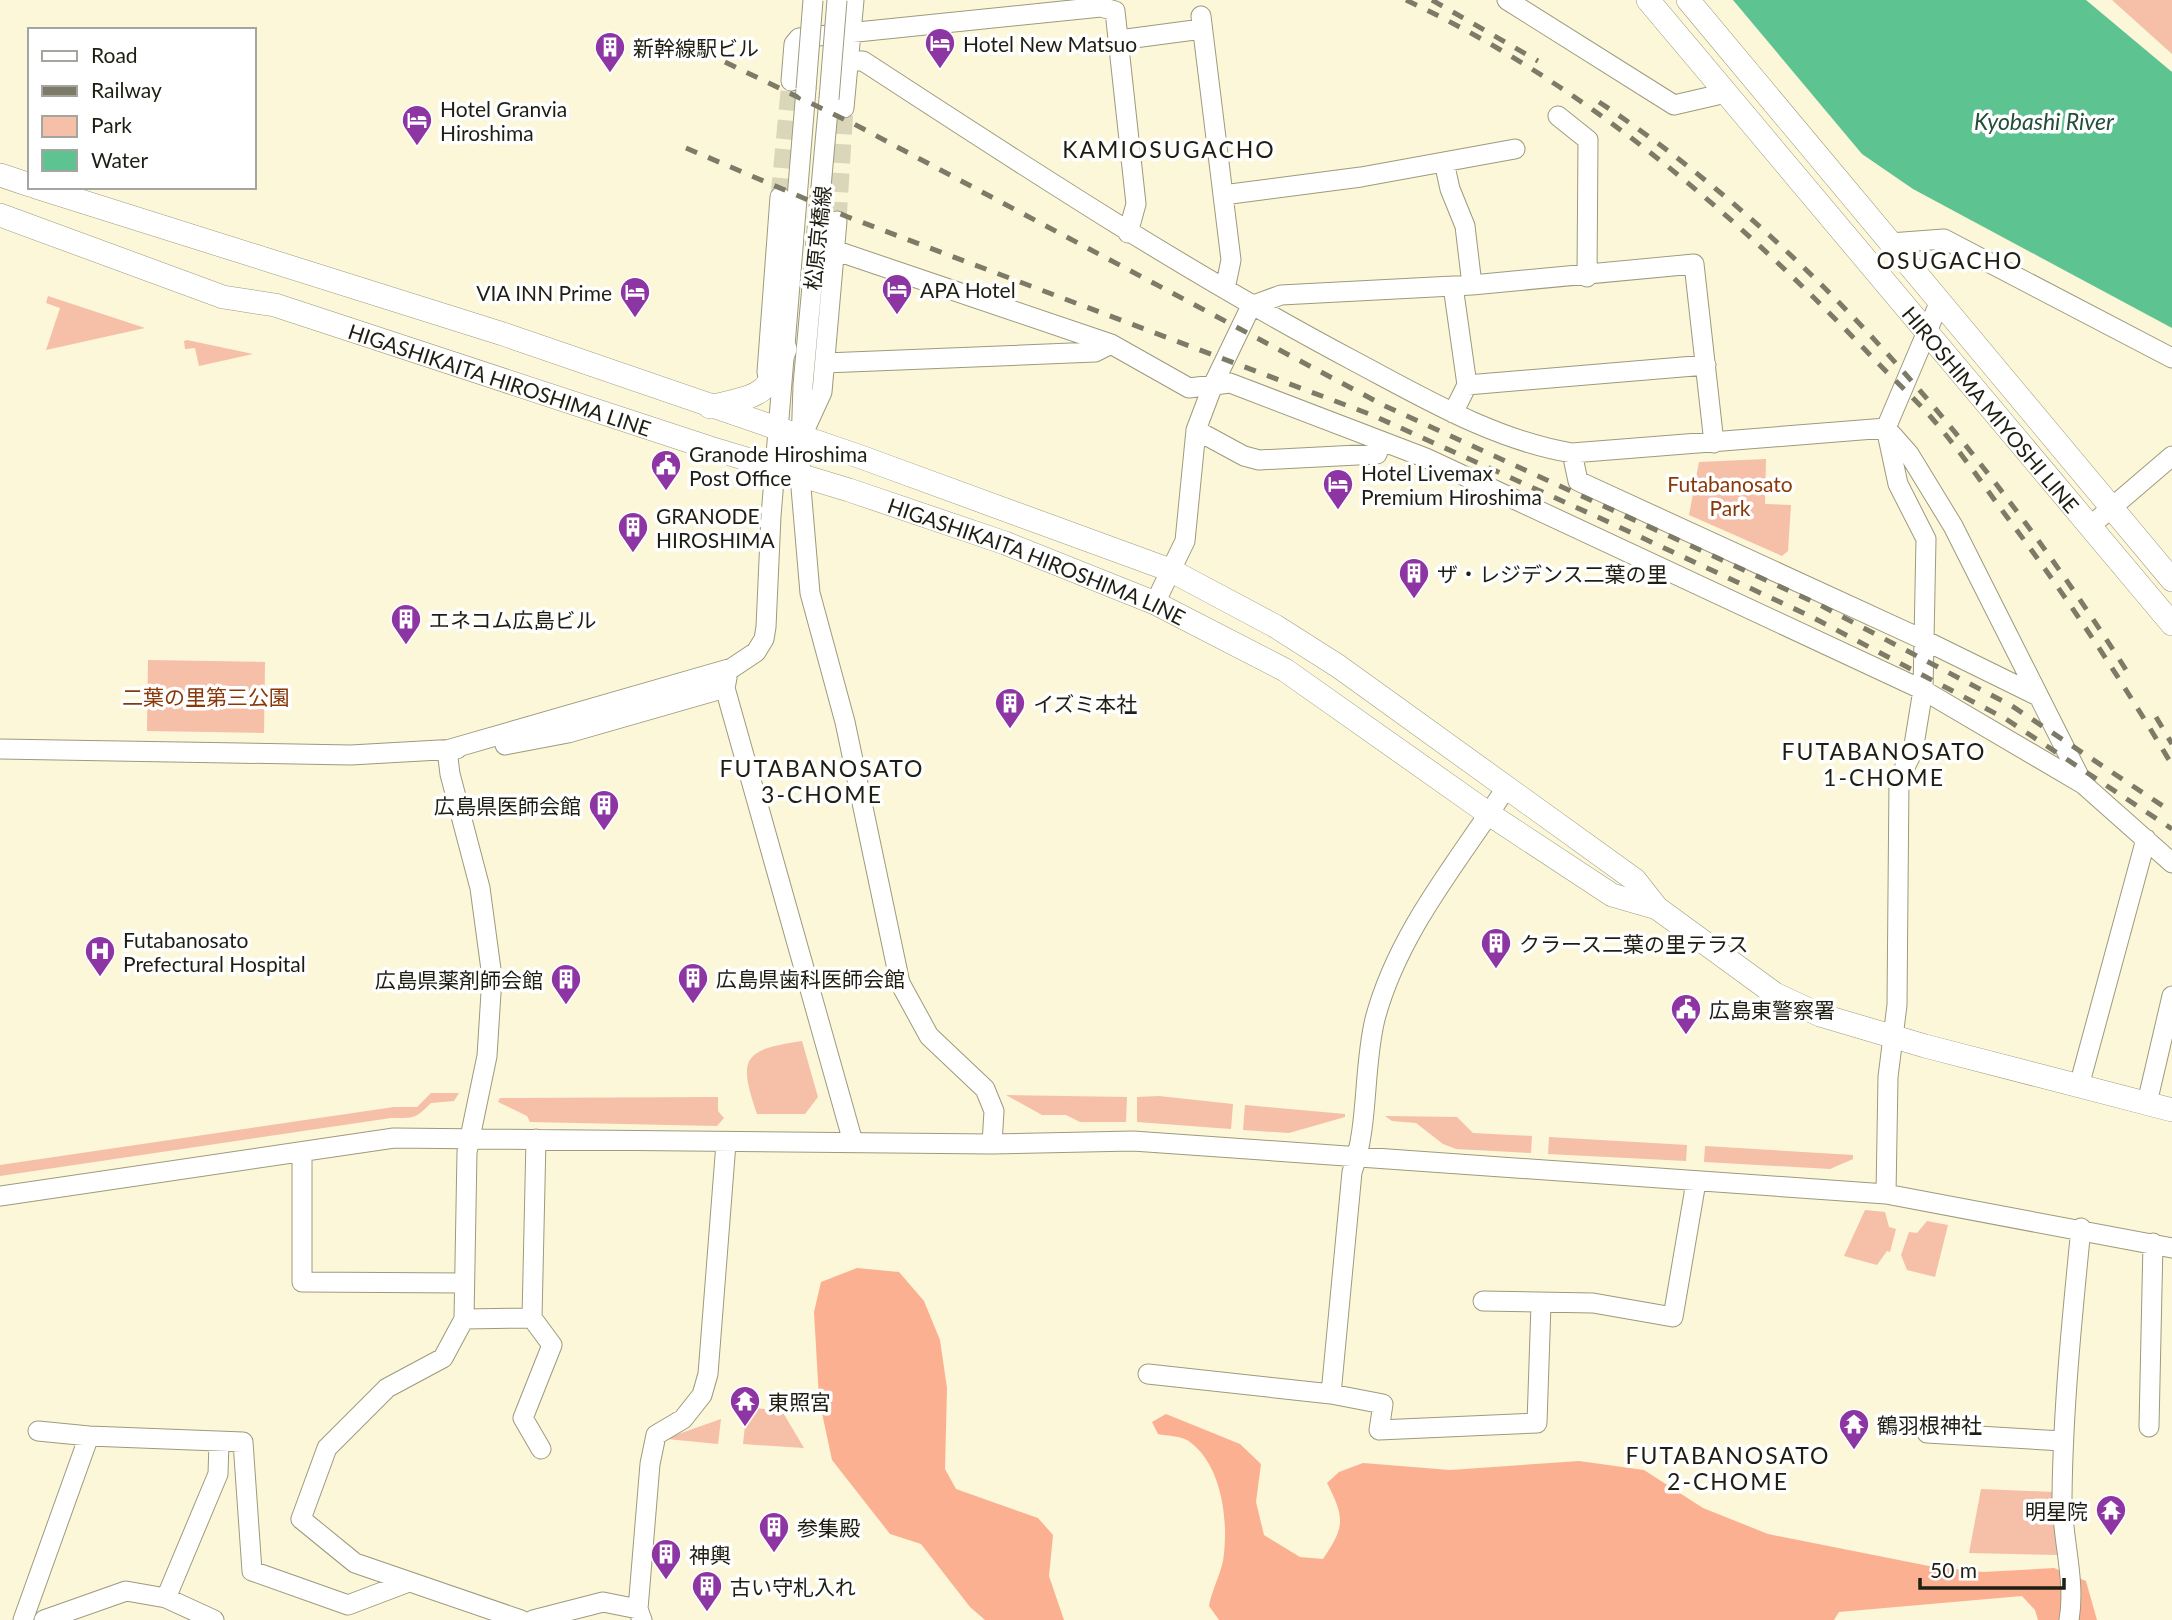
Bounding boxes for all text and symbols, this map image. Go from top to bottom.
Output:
hotel icon: Hotel New Matsuo [923,26,957,70]
legend [28,28,256,189]
building icon: 新幹線駅ビル [593,30,627,74]
place label: Hotel New Matsuo [963,31,1137,56]
place label: 新幹線駅ビル [633,35,759,60]
text: Road [91,42,138,67]
text: Railway [91,77,162,102]
place label: Hotel Granvia Hiroshima [440,96,567,145]
hotel icon: Hotel Granvia Hiroshima [400,103,434,147]
water label: Kyobashi River [1974,107,2115,135]
text: Park [91,112,132,137]
district label: KAMIOSUGACHO [1062,135,1276,163]
text: Water [91,147,148,172]
street label: 松原京橋線 [799,184,835,292]
district label: OSUGACHO [1877,246,2023,274]
hotel icon: APA Hotel [880,272,914,316]
hotel icon: VIA INN Prime [618,275,652,319]
place label: APA Hotel [920,277,1016,302]
place label: VIA INN Prime [476,280,612,305]
street label: HIROSHIMA MIYOSHI LINE [1898,301,2085,517]
street label: HIGASHIKAITA HIROSHIMA LINE [345,318,654,440]
place label: Granode Hiroshima Post Office [689,441,868,490]
public building icon: Granode Hiroshima Post Office [649,448,683,492]
place label: Hotel Livemax Premium Hiroshima [1361,460,1542,509]
hotel icon: Hotel Livemax Premium Hiroshima [1321,467,1355,511]
park label: Futabanosato Park [1667,471,1793,520]
street label: HIGASHIKAITA HIROSHIMA LINE [885,492,1190,629]
place label: GRANODE HIROSHIMA [656,503,776,552]
building icon: GRANODE HIROSHIMA [616,510,650,554]
building icon: ザ・レジデンス二葉の里 [1397,556,1431,600]
place label: ザ・レジデンス二葉の里 [1437,561,1668,586]
building icon: エネコム広島ビル [389,602,423,646]
place label: エネコム広島ビル [429,607,597,632]
park label: 二葉の里第三公園 [122,684,290,709]
building icon: イズミ本社 [993,686,1027,730]
place label: イズミ本社 [1033,691,1137,716]
district label: FUTABANOSATO 1-CHOME [1781,737,1987,791]
district label: FUTABANOSATO 3-CHOME [719,754,925,808]
building icon: 広島県医師会館 [587,788,621,832]
place label: 広島県医師会館 [434,793,581,818]
building icon: クラース二葉の里テラス [1479,926,1513,970]
place label: Futabanosato Prefectural Hospital [123,927,306,976]
place label: クラース二葉の里テラス [1519,931,1749,956]
hospital icon: Futabanosato Prefectural Hospital [83,934,117,978]
building icon: 広島県歯科医師会館 [676,961,710,1005]
building icon: 広島県薬剤師会館 [549,962,583,1006]
place label: 広島県歯科医師会館 [716,966,905,991]
place label: 広島県薬剤師会館 [375,967,543,992]
public building icon: 広島東警察署 [1669,992,1703,1036]
place label: 広島東警察署 [1709,997,1835,1022]
temple icon: 東照宮 [728,1384,762,1428]
place label: 東照宮 [768,1389,831,1414]
temple icon: 鶴羽根神社 [1837,1407,1871,1451]
place label: 鶴羽根神社 [1877,1412,1982,1437]
district label: FUTABANOSATO 2-CHOME [1625,1441,1831,1495]
temple icon: 明星院 [2094,1493,2128,1537]
place label: 明星院 [2025,1498,2088,1523]
building icon: 参集殿 [757,1510,791,1554]
place label: 参集殿 [797,1515,860,1540]
building icon: 神輿 [649,1537,683,1581]
place label: 神輿 [689,1542,731,1567]
scale bar [1920,1546,2064,1590]
text: 50 m [1930,1557,1977,1582]
building icon: 古い守札入れ [690,1569,724,1613]
place label: 古い守札入れ [730,1574,856,1599]

